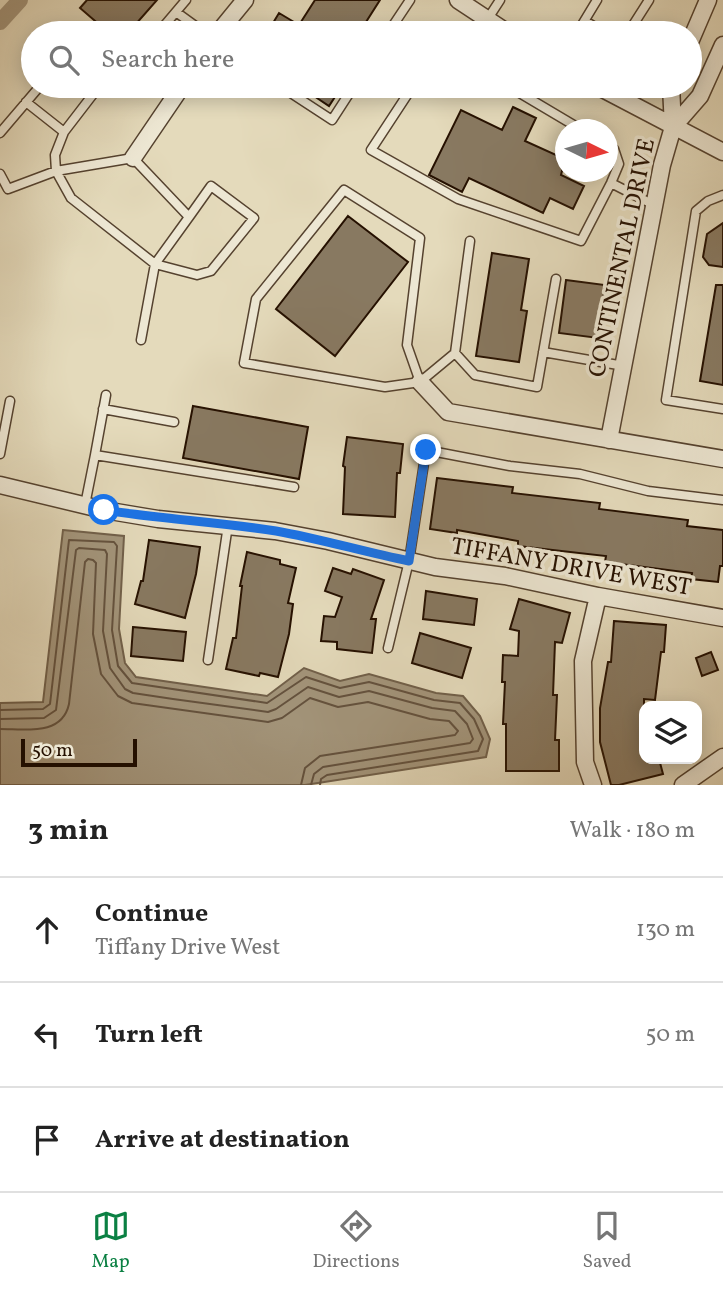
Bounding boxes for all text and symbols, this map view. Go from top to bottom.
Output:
search box [21,21,702,98]
icon: search [45,41,83,79]
text: Search here [101,42,234,78]
north arrow [555,119,618,182]
street label: CONTINENTAL DRIVE [581,135,665,381]
route end [410,434,441,465]
route start [88,494,119,525]
street label: TIFFANY DRIVE WEST [448,530,694,606]
map controls [639,701,702,764]
button: layers [639,701,702,764]
scale bar [21,736,136,768]
text: 50 m [32,738,73,764]
text: 3 min [28,810,109,852]
text: Walk · 180 m [570,815,695,847]
text: Continue [95,896,208,932]
icon: ahead [28,911,66,949]
text: 130 m [636,914,695,946]
text: Tiffany Drive West [95,932,280,964]
icon: left [28,1016,66,1054]
text: Turn left [95,1017,203,1053]
text: 50 m [646,1019,695,1051]
icon: arrive [28,1121,66,1159]
text: Arrive at destination [95,1122,350,1158]
tab: Map [91,1207,130,1275]
tab: Directions [313,1207,400,1275]
tab: Saved [583,1207,631,1275]

